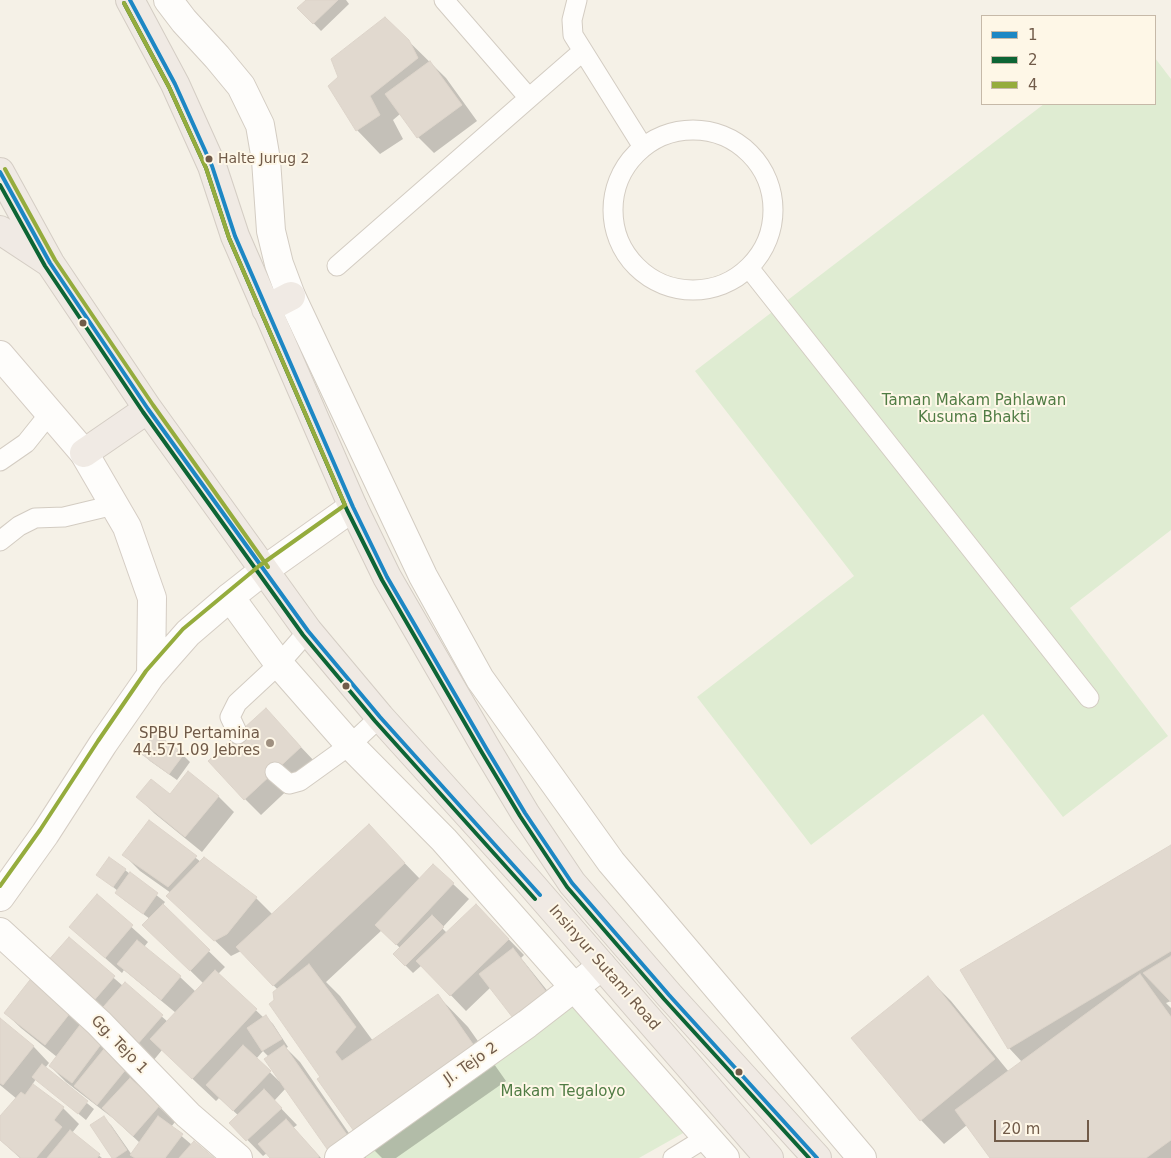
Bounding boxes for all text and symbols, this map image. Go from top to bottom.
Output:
legend [981,15,1156,105]
text: 1 [1028,26,1038,44]
text: 2 [1028,51,1038,69]
text: 4 [1028,76,1038,94]
place label: Halte Jurug 2 [218,151,309,167]
marker: Halte Jurug 2 [204,154,214,164]
unlabelled marker [78,318,88,328]
park label: Taman Makam Pahlawan Kusuma Bhakti [882,392,1066,427]
unlabelled marker [341,681,351,691]
place label: SPBU Pertamina 44.571.09 Jebres [133,725,260,760]
marker: SPBU Pertamina 44.571.09 Jebres [264,737,276,749]
street label: Insinyur Sutami Road [545,902,663,1034]
street label: Gg. Tejo 1 [87,1012,151,1078]
street label: Jl. Tejo 2 [441,1039,501,1089]
unlabelled marker [734,1067,744,1077]
park label: Makam Tegaloyo [500,1083,626,1101]
scale bar [996,1110,1091,1142]
text: 20 m [1002,1120,1040,1138]

